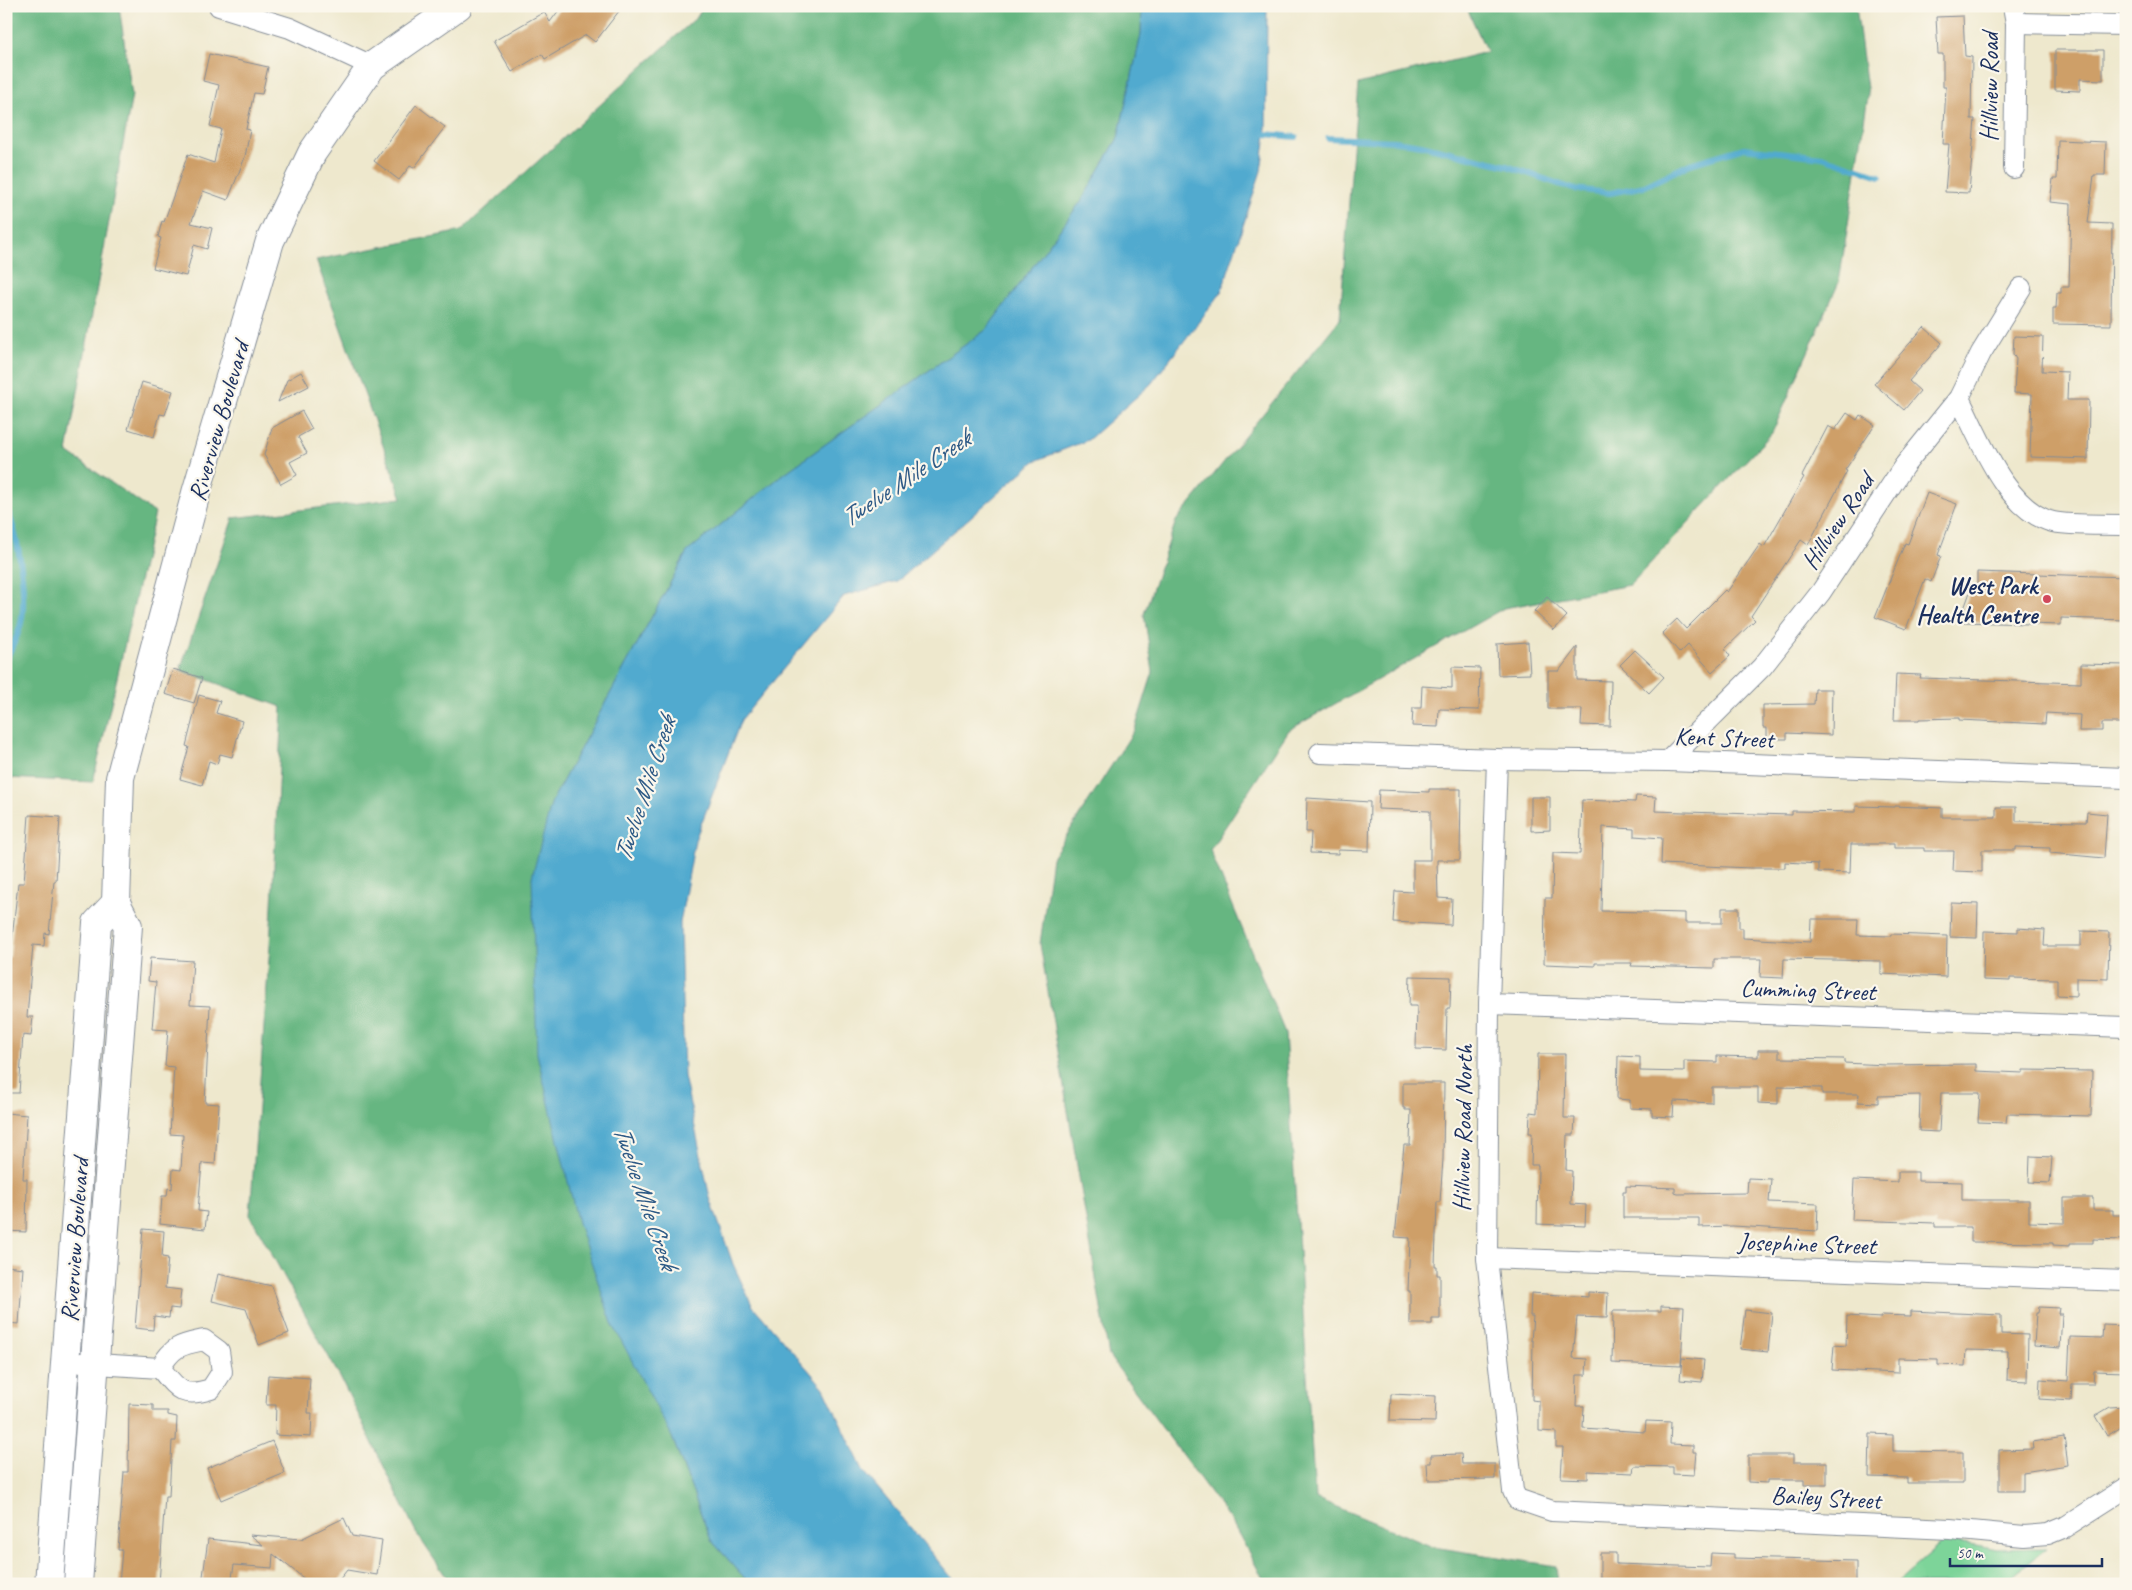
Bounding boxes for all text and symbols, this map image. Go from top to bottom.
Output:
street label: Hillview Road [1974,28,2006,142]
street label: Riverview Boulevard [181,334,258,505]
water label: Twelve Mile Creek [834,420,981,534]
street label: Hillview Road [1794,464,1884,576]
place label: West Park Health Centre [1916,570,2040,631]
marker: West Park Health Centre [2041,593,2053,605]
water label: Twelve Mile Creek [606,708,685,866]
street label: Kent Street [1674,720,1777,756]
street label: Cumming Street [1740,972,1879,1008]
street label: Hillview Road North [1446,1043,1480,1212]
water label: Twelve Mile Creek [606,1121,687,1279]
street label: Riverview Boulevard [53,1153,97,1323]
street label: Josephine Street [1737,1226,1879,1262]
street label: Bailey Street [1770,1479,1884,1517]
scale bar [1950,1535,2102,1567]
text: 50 m [1957,1544,1984,1563]

